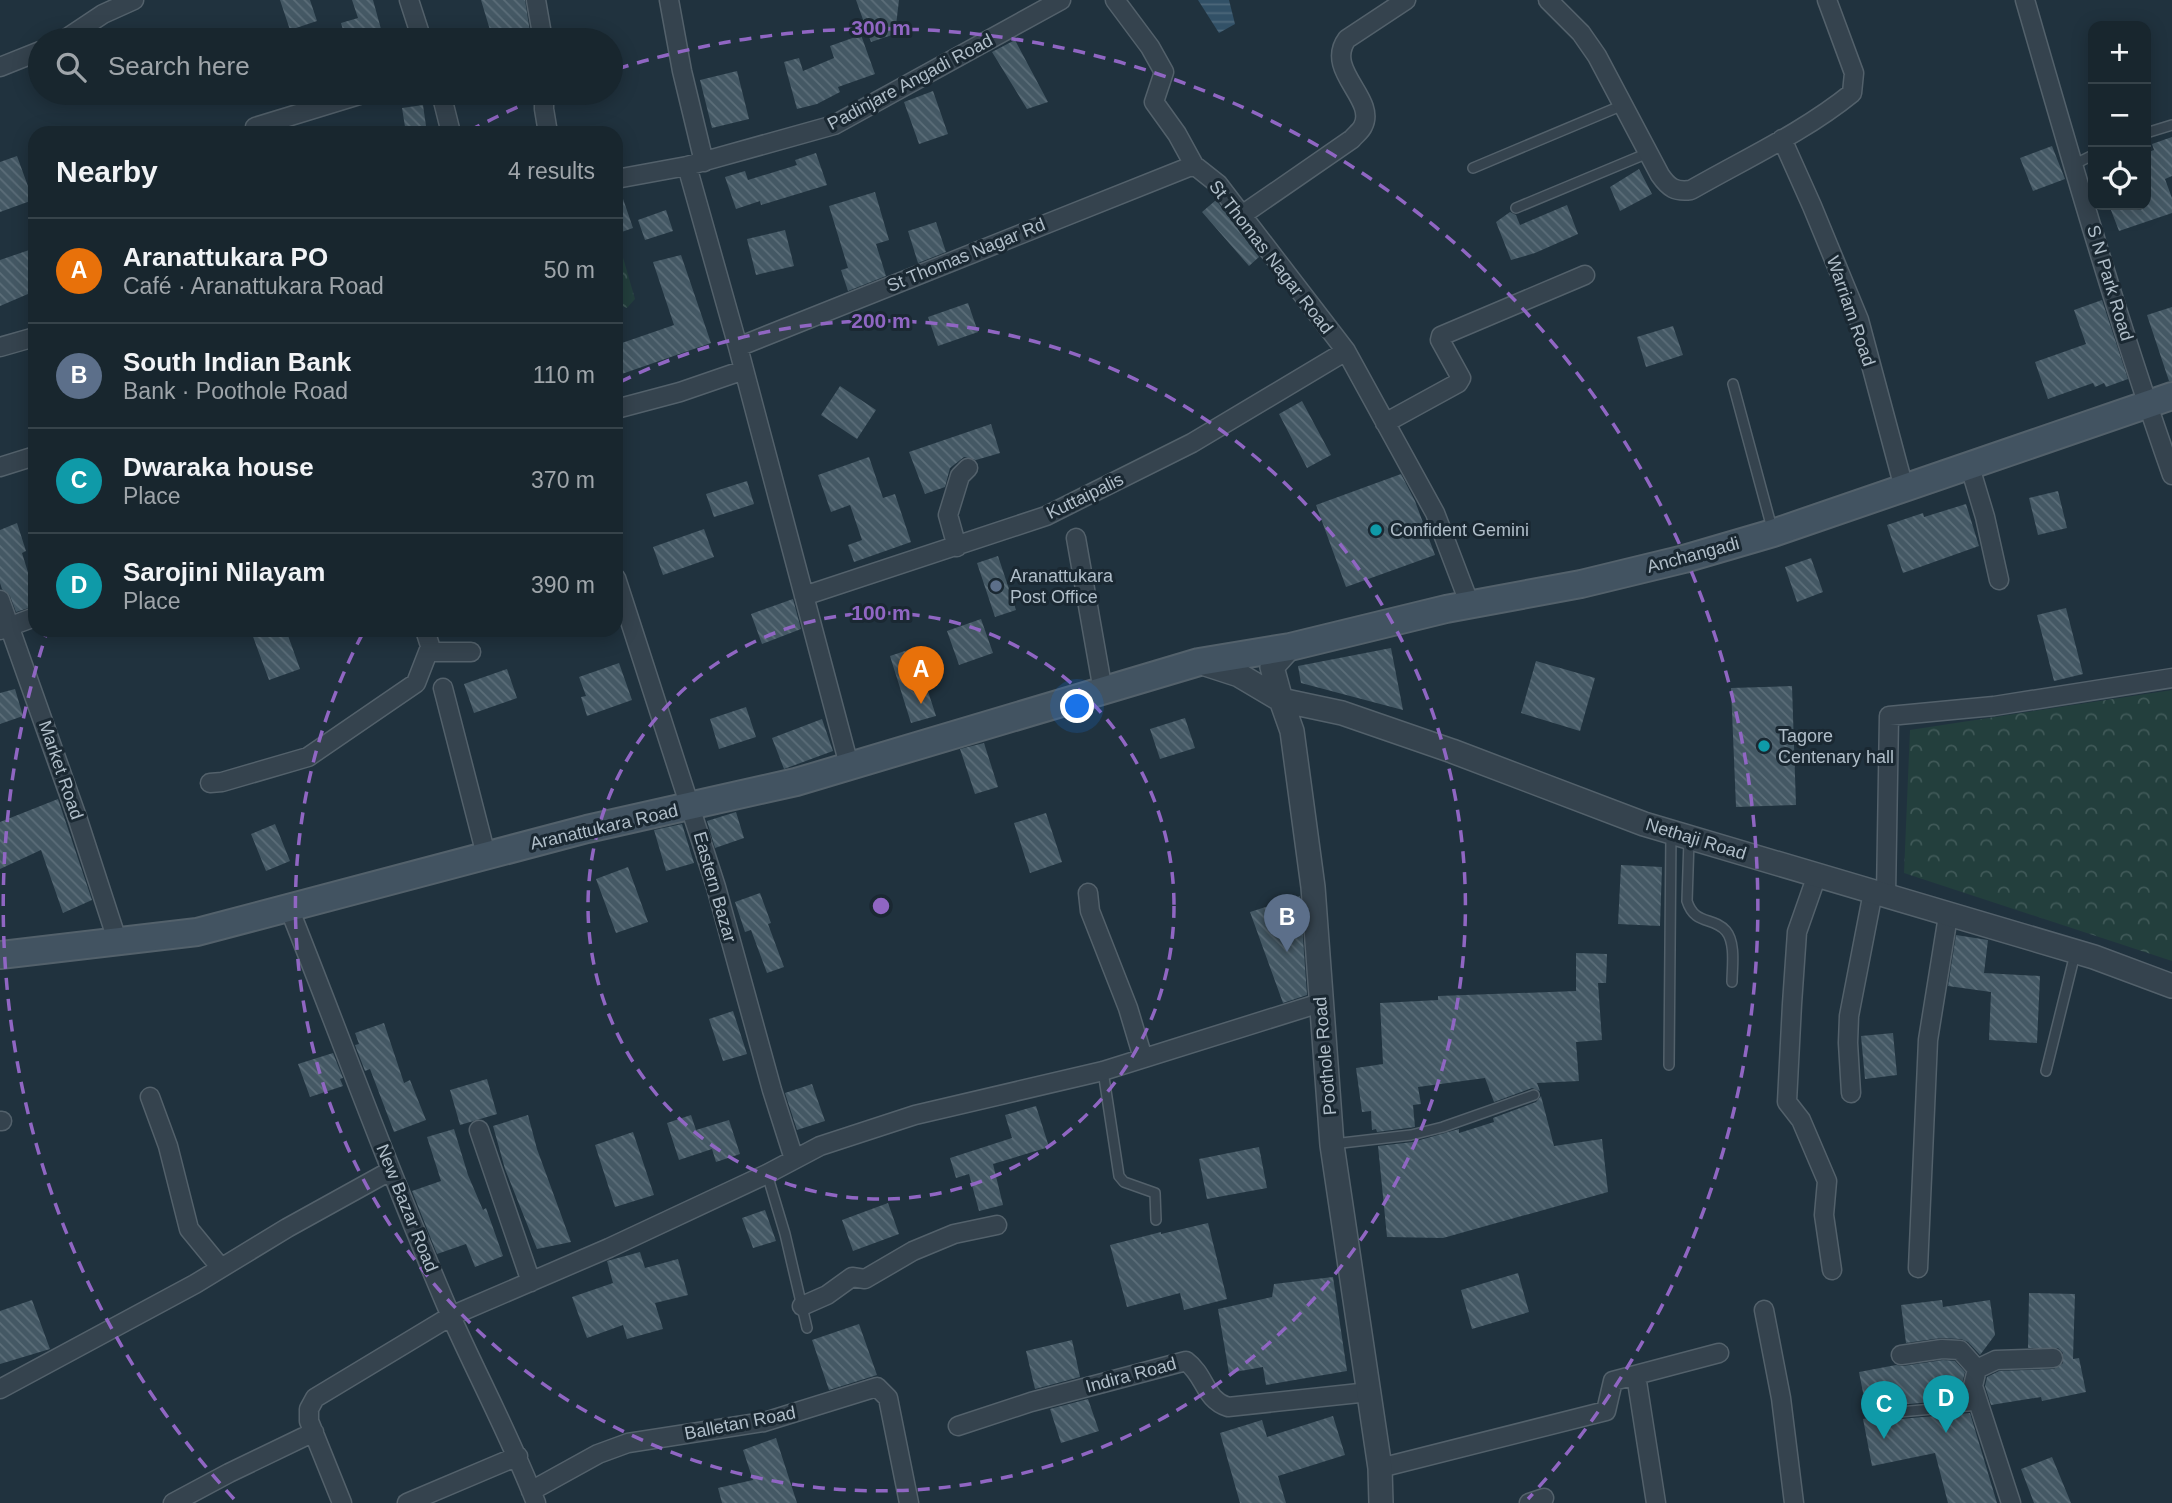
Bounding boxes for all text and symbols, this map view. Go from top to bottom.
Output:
text: 300 m [851,16,911,39]
map controls [2088,21,2151,210]
button: + [2088,21,2151,84]
search box [28,28,623,105]
street label: Padinjare Angadi Road [824,30,996,134]
icon: search [52,48,90,86]
text: Search here [108,51,250,81]
button: − [2088,84,2151,147]
button: locate [2088,147,2151,210]
text: Nearby [56,155,158,188]
text: 4 results [508,158,595,184]
street label: St Thomas Nagar Road [1205,176,1337,338]
street label: St Thomas Nagar Rd [884,214,1048,296]
street label: S N Park Road [2083,223,2137,343]
text: Aranattukara PO [123,242,328,272]
street label: Warriam Road [1823,253,1879,369]
text: A [71,257,87,283]
text: 50 m [544,257,595,283]
text: Café · Aranattukara Road [123,273,384,299]
text: 200 m [851,309,911,332]
text: South Indian Bank [123,347,351,377]
text: B [71,362,87,388]
text: 110 m [533,362,595,388]
text: Bank · Poothole Road [123,378,348,404]
text: Dwaraka house [123,452,314,482]
text: C [71,467,87,493]
text: 370 m [531,467,595,493]
street label: Kuttaipalis [1043,469,1127,523]
text: Place [123,483,181,509]
place label: Confident Gemini [1390,520,1529,540]
marker: Confident Gemini [1368,522,1384,538]
street label: Anchangadi [1644,533,1742,577]
text: Sarojini Nilayam [123,557,325,587]
place label: Aranattukara Post Office [1010,566,1114,607]
text: D [71,572,87,598]
text: 390 m [531,572,595,598]
marker: Aranattukara Post Office [988,578,1004,594]
text: Place [123,588,181,614]
text: 100 m [851,601,911,624]
pin: A [898,646,944,704]
your location [1060,689,1094,723]
street label: Market Road [35,718,87,822]
place label: Tagore Centenary hall [1778,726,1894,767]
marker: Tagore Centenary hall [1756,738,1772,754]
street label: Aranattukara Road [528,800,680,854]
street label: Nethaji Road [1643,814,1749,864]
street label: Eastern Bazar [690,829,740,945]
centre of rings [869,894,893,918]
pin: B [1264,894,1310,952]
street label: Poothole Road [1310,996,1340,1116]
street label: New Bazar Road [372,1141,442,1275]
street label: Indira Road [1083,1353,1179,1397]
pin: D [1923,1375,1969,1433]
pin: C [1861,1381,1907,1439]
street label: Balletan Road [683,1402,797,1444]

